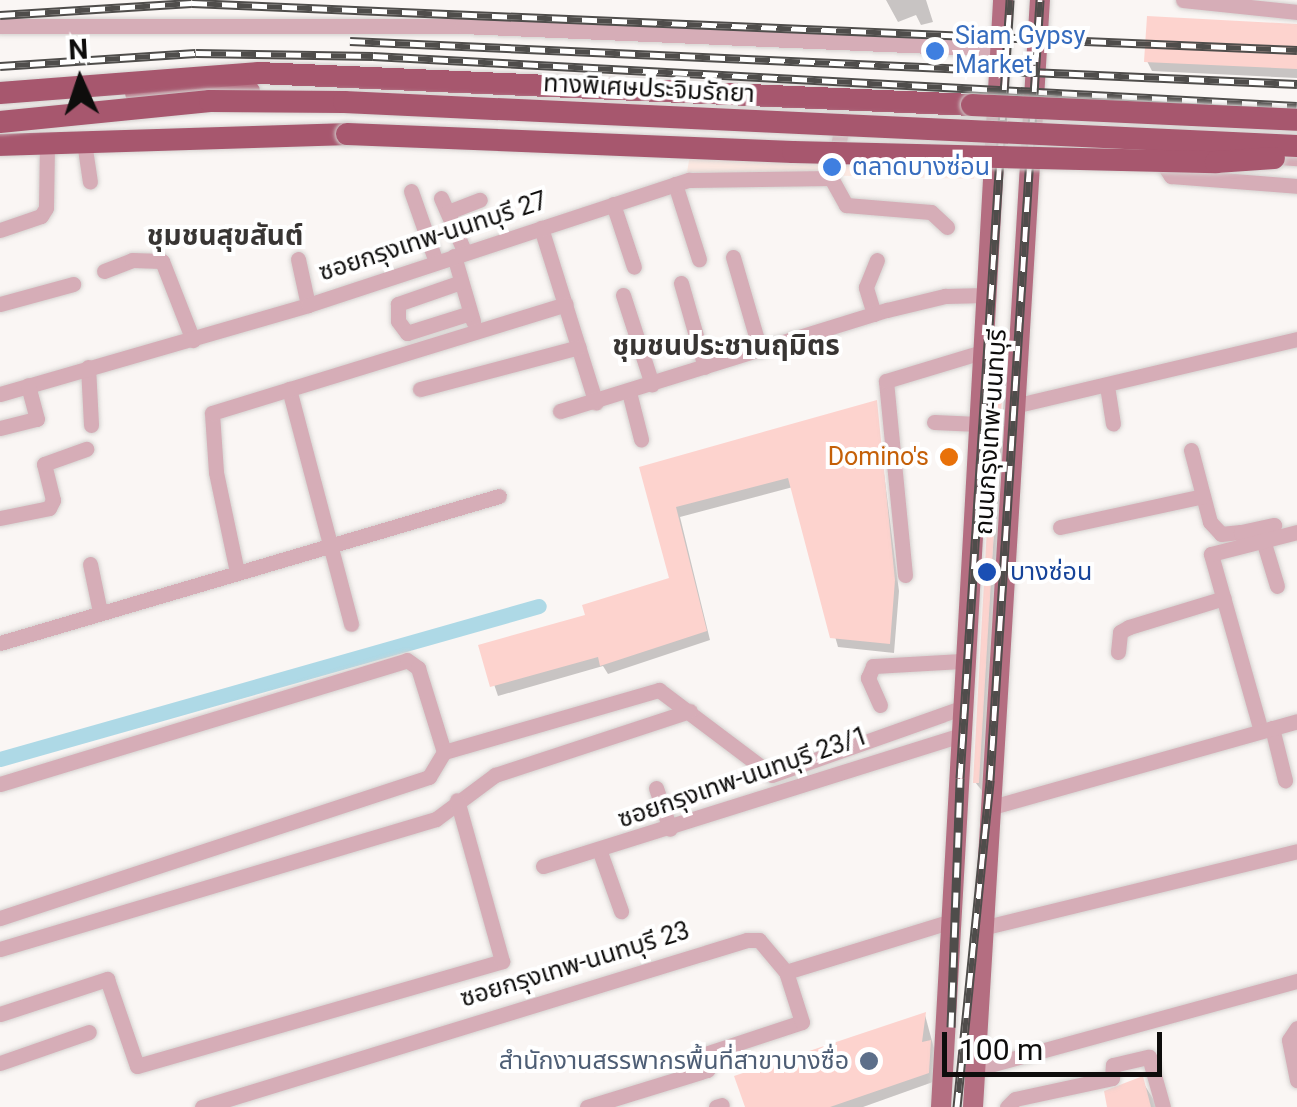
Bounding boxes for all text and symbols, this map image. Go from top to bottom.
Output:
place label: Siam Gypsy Market [955,22,1085,81]
north arrow [30,30,130,130]
text: N [68,33,89,67]
marker: Siam Gypsy Market [924,40,946,62]
street label: ทางพิเศษประจิมรัถยา [543,68,755,110]
place label: ตลาดบางซ่อน [852,152,990,182]
marker: ตลาดบางซ่อน [821,156,843,178]
street label: ซอยกรุงเทพ-นนทบุรี 27 [315,186,551,288]
district label: ชุมชนสุขสันต์ [147,219,303,253]
street label: ถนนกรุงเทพ-นนทบุรี [969,328,1013,536]
district label: ชุมชนประชานฤมิตร [612,329,840,363]
place label: Domino's [828,442,929,472]
marker: Domino's [938,446,960,468]
place label: บางซ่อน [1010,557,1092,587]
marker: บางซ่อน [974,559,1000,585]
street label: ซอยกรุงเทพ-นนทบุรี 23/1 [614,721,872,835]
street label: ซอยกรุงเทพ-นนทบุรี 23 [457,916,693,1014]
scale bar [947,1012,1167,1074]
text: 100 m [959,1032,1043,1067]
place label: สำนักงานสรรพากรพื้นที่สาขาบางซื่อ [499,1046,849,1076]
marker: สำนักงานสรรพากรพื้นที่สาขาบางซื่อ [858,1050,880,1072]

